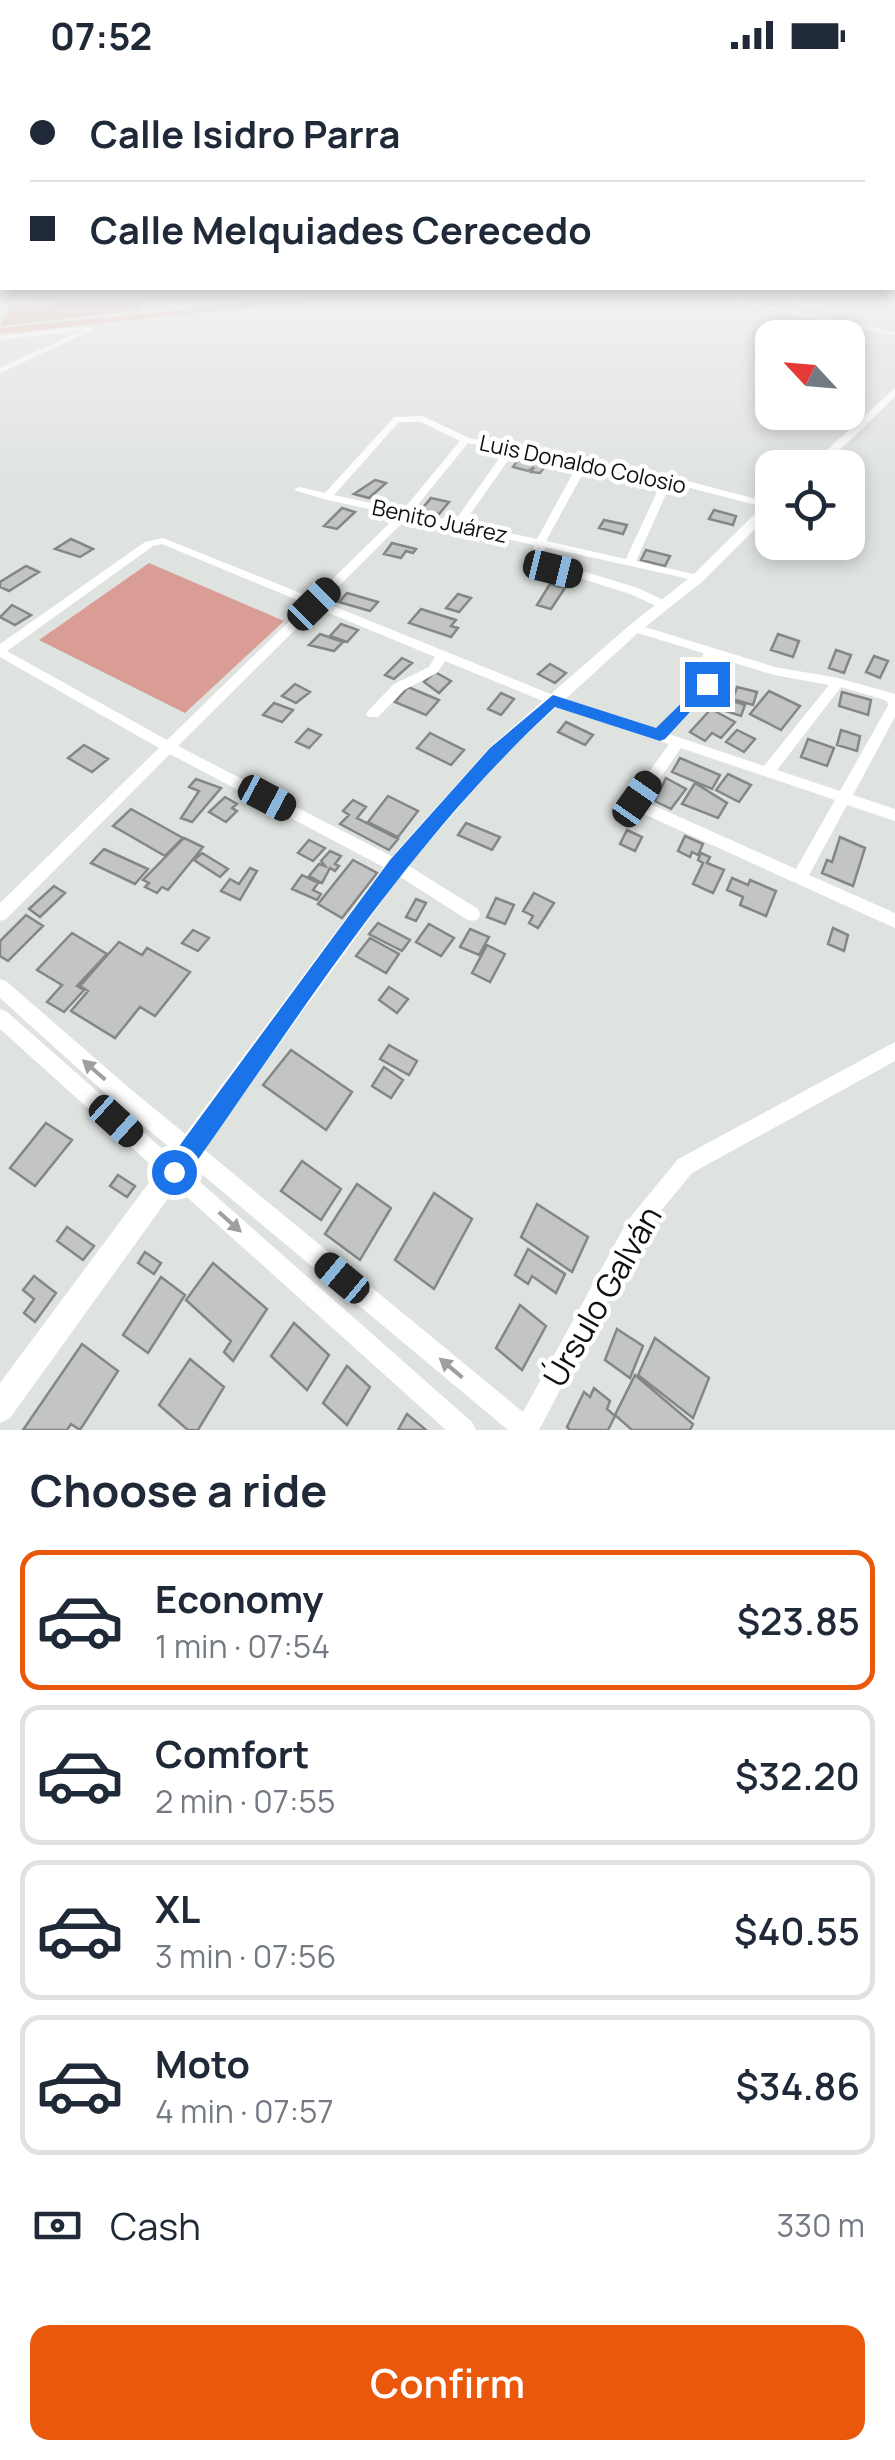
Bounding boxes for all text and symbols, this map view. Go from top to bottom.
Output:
text: 07:52 [50,9,152,61]
text: Calle Isidro Parra [90,107,400,159]
text: Calle Melquiades Cerecedo [90,203,592,255]
north arrow [755,320,865,430]
map controls [755,320,865,560]
street label: Luis Donaldo Colosio [477,427,689,501]
button: locate [755,450,865,560]
street label: Benito Juárez [370,492,510,550]
car [520,547,586,591]
car [282,572,346,636]
route end [685,662,730,707]
car [608,766,666,832]
car [233,771,301,825]
one-way arrow [82,1059,107,1081]
car [84,1090,148,1152]
route start [152,1150,197,1195]
street label: Úrsulo Galván [532,1198,672,1394]
one-way arrow [217,1210,242,1232]
car [309,1247,375,1309]
one-way arrow [438,1358,463,1379]
text: Choose a ride [30,1459,327,1521]
text: Economy [155,1572,324,1624]
icon: car [35,1575,125,1665]
text: $23.85 [737,1594,860,1646]
text: 1 min · 07:54 [155,1624,330,1668]
text: Comfort [155,1727,309,1779]
icon: car [35,1730,125,1820]
text: $32.20 [735,1749,860,1801]
text: 2 min · 07:55 [155,1779,335,1823]
text: XL [155,1882,200,1934]
icon: car [35,1885,125,1975]
text: $40.55 [734,1904,860,1956]
text: 3 min · 07:56 [155,1934,336,1978]
text: Moto [155,2037,250,2089]
icon: car [35,2040,125,2130]
text: $34.86 [735,2059,860,2111]
text: 4 min · 07:57 [155,2089,334,2133]
icon: cash [30,2198,85,2253]
text: Cash [110,2199,201,2251]
text: 330 m [777,2203,865,2247]
button: Confirm [30,2325,865,2440]

